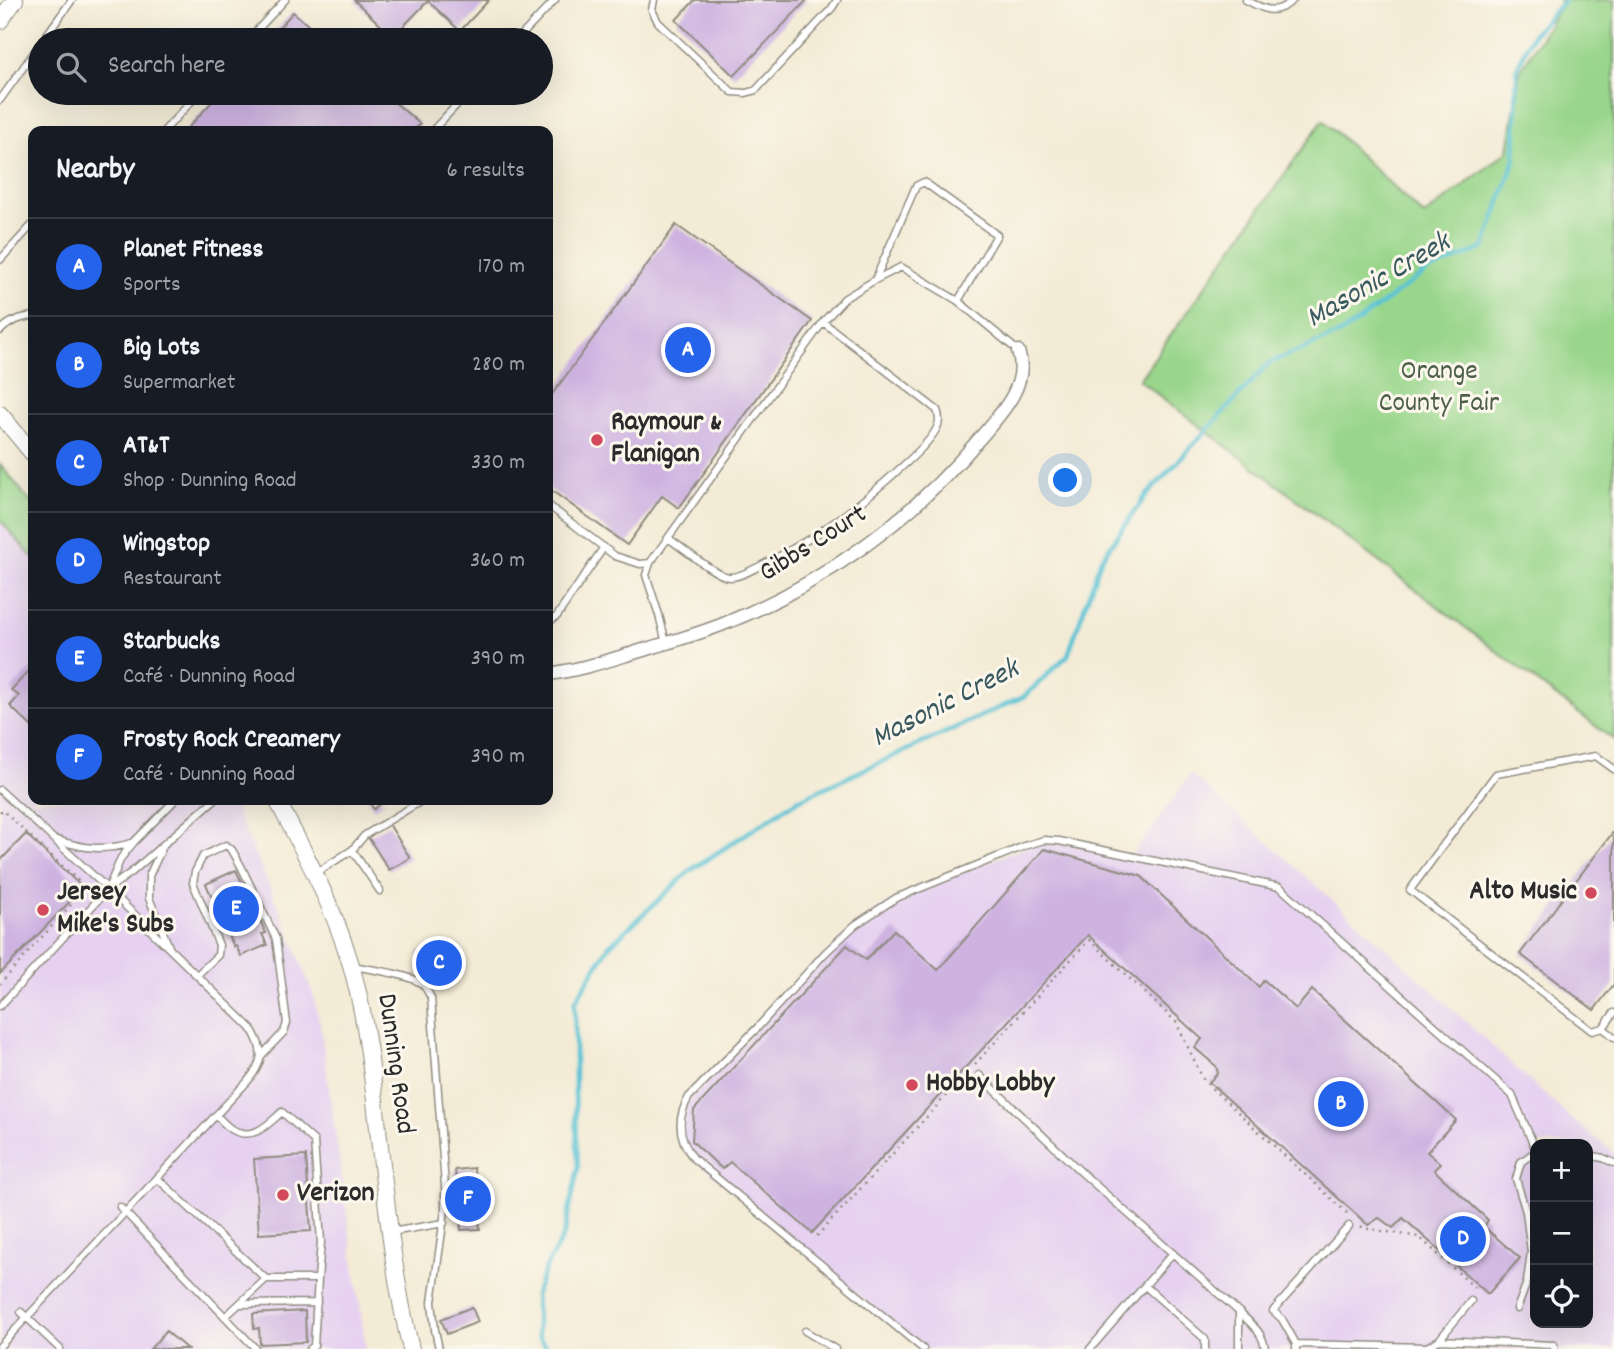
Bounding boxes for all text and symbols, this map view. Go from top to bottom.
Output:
search box [28,28,553,105]
icon: search [52,48,90,86]
text: Search here [108,48,226,85]
text: Nearby [56,150,134,193]
text: 6 results [447,155,525,188]
water label: Masonic Creek [1299,222,1462,341]
text: Planet Fitness [123,232,263,269]
text: A [73,251,85,284]
text: 170 m [478,251,525,284]
text: Sports [123,269,181,302]
pin: A [665,324,711,376]
text: Big Lots [123,330,200,367]
text: B [74,349,84,382]
text: 280 m [472,349,525,382]
park label: Orange County Fair [1379,353,1500,425]
text: Supermarket [123,367,235,400]
place label: Raymour & Flanigan [611,404,722,476]
text: AT&T [123,428,169,465]
marker: Raymour & Flanigan [589,432,605,448]
text: C [73,447,85,480]
text: 330 m [471,447,525,480]
your location [1048,463,1082,497]
text: Shop · Dunning Road [123,465,297,498]
street label: Gibbs Court [752,496,876,594]
text: Wingstop [123,526,210,563]
text: D [73,545,85,578]
text: 360 m [470,545,525,578]
text: Restaurant [123,563,222,596]
text: Starbucks [123,624,220,661]
text: E [74,643,84,676]
text: 390 m [471,643,525,676]
water label: Masonic Creek [865,648,1030,761]
text: Café · Dunning Road [123,661,295,694]
text: Frosty Rock Creamery [123,722,340,759]
text: F [74,741,84,774]
text: 390 m [471,741,525,774]
text: Café · Dunning Road [123,759,295,792]
place label: Alto Music [1469,873,1577,913]
place label: Jersey Mike's Subs [57,874,175,946]
pin: E [213,883,259,935]
marker: Alto Music [1583,885,1599,901]
marker: Jersey Mike's Subs [35,902,51,918]
pin: C [416,937,462,989]
street label: Dunning Road [364,991,424,1137]
place label: Hobby Lobby [926,1065,1056,1105]
marker: Hobby Lobby [904,1077,920,1093]
pin: B [1318,1078,1364,1130]
map controls [1530,1139,1593,1328]
button: + [1530,1139,1593,1202]
pin: F [445,1173,491,1225]
place label: Verizon [297,1175,374,1215]
marker: Verizon [275,1187,291,1203]
button: − [1530,1202,1593,1265]
pin: D [1440,1213,1486,1265]
button: locate [1530,1265,1593,1328]

